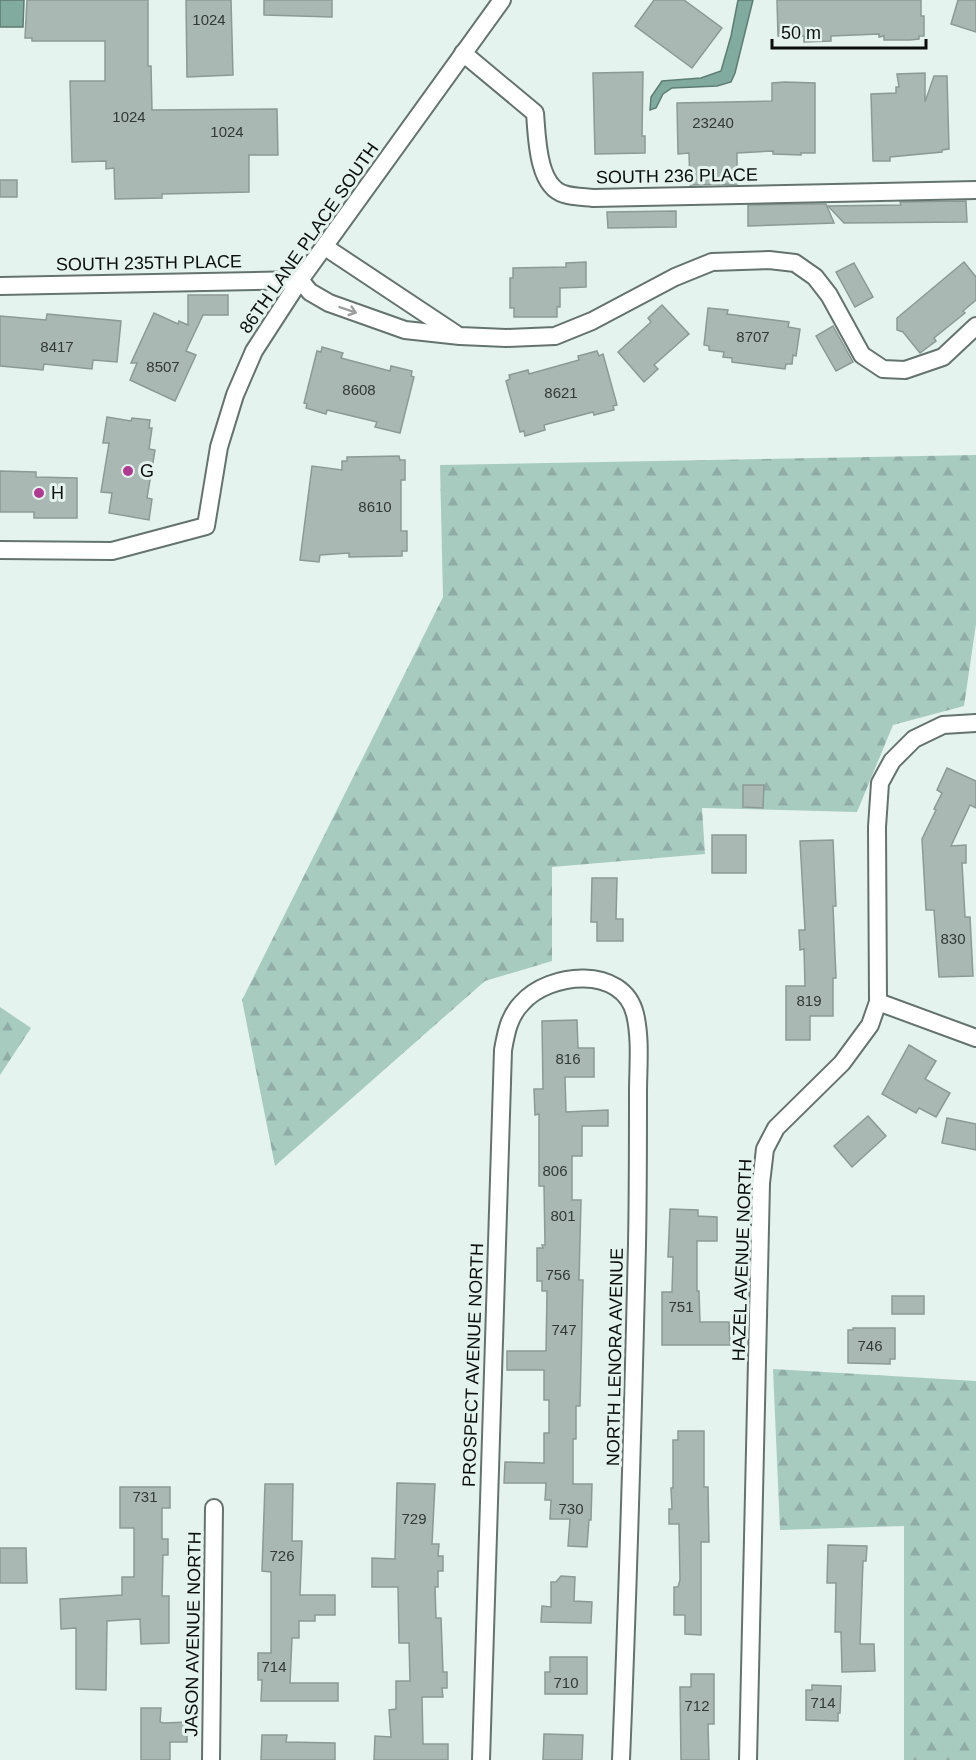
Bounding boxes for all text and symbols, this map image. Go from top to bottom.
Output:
house number: 1024 [192,11,226,28]
scale bar [772,12,926,50]
text: 50 m [781,23,821,43]
house number: 1024 [112,108,146,125]
house number: 23240 [692,114,734,131]
house number: 1024 [210,123,244,140]
street label: 86TH LANE PLACE SOUTH [235,139,383,337]
street label: SOUTH 236 PLACE [596,165,758,187]
street label: SOUTH 235TH PLACE [56,251,242,275]
one-way arrow [338,305,357,316]
house number: 8707 [736,328,770,345]
house number: 8417 [40,338,74,355]
house number: 8507 [146,358,180,375]
house number: 8608 [342,381,376,398]
house number: 8621 [544,384,578,401]
place label: G [140,461,154,481]
marker: G [121,464,135,478]
place label: H [51,483,64,503]
marker: H [32,486,46,500]
house number: 8610 [358,498,392,515]
house number: 830 [940,930,966,947]
house number: 819 [796,992,822,1009]
house number: 816 [555,1050,581,1067]
street label: HAZEL AVENUE NORTH [728,1158,756,1362]
house number: 806 [542,1162,568,1179]
house number: 801 [550,1207,576,1224]
street label: PROSPECT AVENUE NORTH [459,1243,487,1487]
street label: NORTH LENORA AVENUE [603,1248,627,1466]
house number: 756 [545,1266,571,1283]
house number: 751 [668,1298,694,1315]
house number: 747 [551,1321,577,1338]
house number: 746 [857,1337,883,1354]
house number: 731 [132,1488,158,1505]
house number: 730 [558,1500,584,1517]
house number: 729 [401,1510,427,1527]
street label: JASON AVENUE NORTH [181,1531,205,1737]
house number: 726 [269,1547,295,1564]
house number: 714 [261,1658,287,1675]
house number: 710 [553,1674,579,1691]
house number: 714 [810,1694,836,1711]
house number: 712 [684,1697,710,1714]

